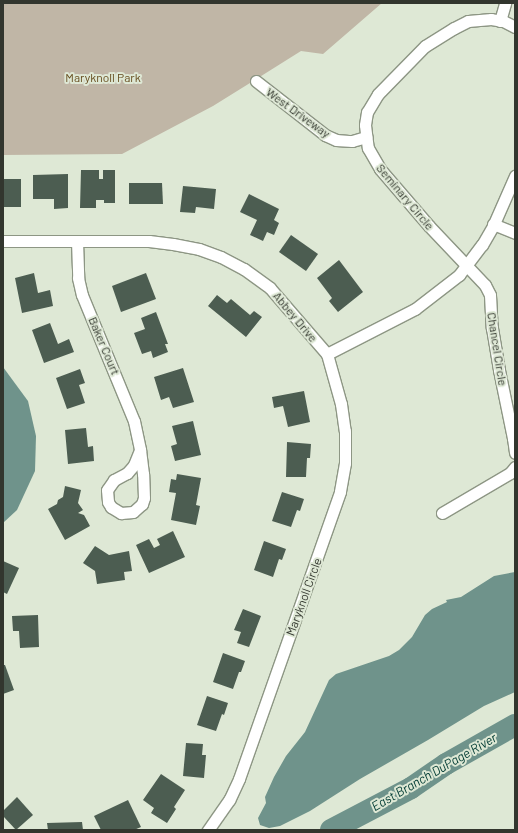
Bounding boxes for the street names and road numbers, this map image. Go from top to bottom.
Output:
street label: West Driveway [263,85,333,141]
street label: Seminary Circle [373,161,437,233]
street label: Abbey Drive [270,289,320,345]
street label: Chancel Circle [484,311,510,387]
street label: Baker Court [85,315,123,377]
street label: Maryknoll Circle [283,556,325,638]

